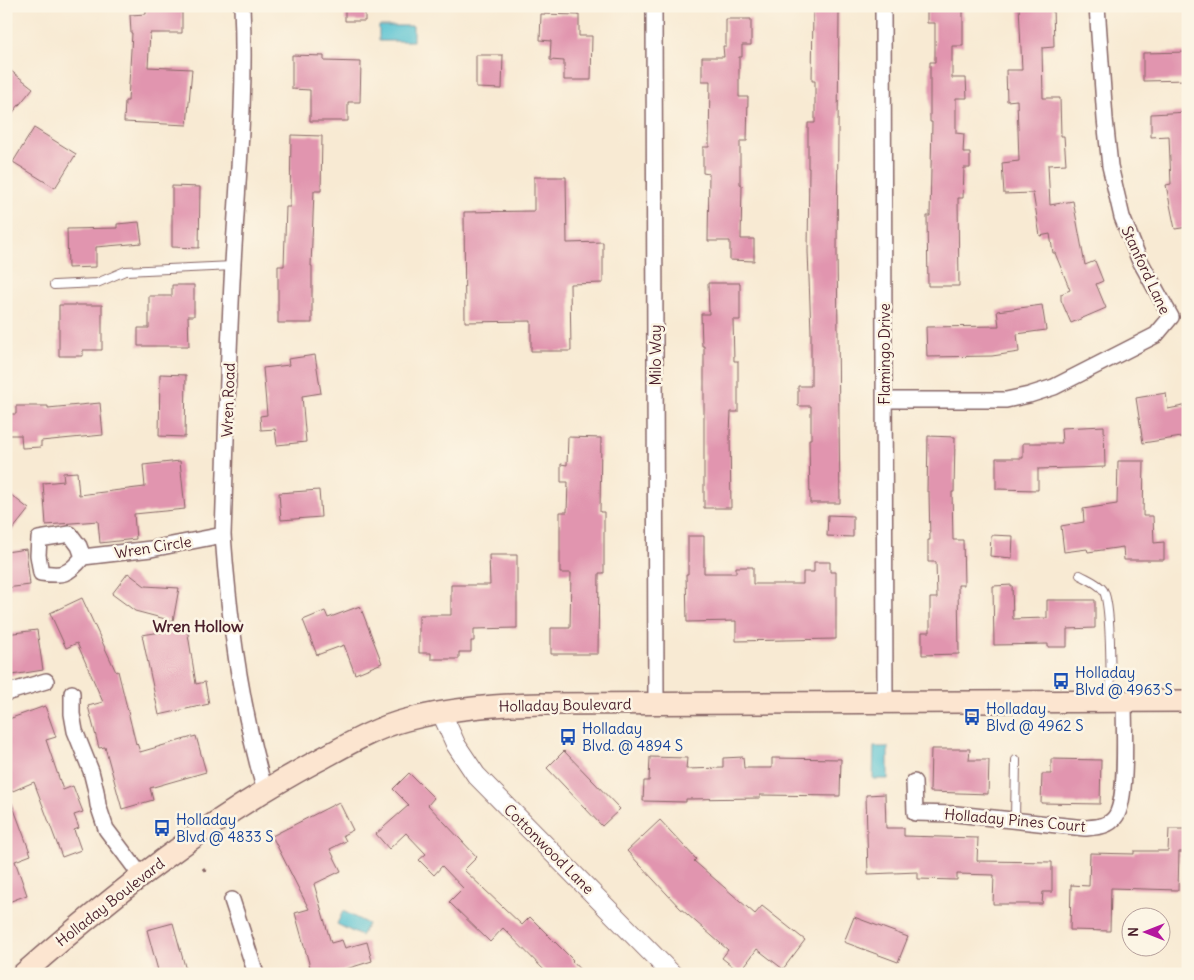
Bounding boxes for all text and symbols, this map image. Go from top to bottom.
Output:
street label: Stanford Lane [1117,223,1175,317]
street label: Flamingo Drive [875,303,894,405]
street label: Milo Way [646,325,665,385]
street label: Wren Road [217,362,239,438]
street label: Wren Circle [113,532,193,562]
district label: Wren Hollow [152,616,244,636]
place label: Holladay Blvd @ 4963 S [1075,663,1173,699]
bus stop icon: Holladay Blvd @ 4963 S [1051,671,1071,691]
street label: Holladay Boulevard [498,694,632,716]
place label: Holladay Blvd @ 4962 S [986,699,1083,735]
bus stop icon: Holladay Blvd @ 4962 S [962,707,982,727]
place label: Holladay Blvd. @ 4894 S [582,719,683,755]
bus stop icon: Holladay Blvd. @ 4894 S [558,727,578,747]
street label: Cottonwood Lane [500,800,598,898]
street label: Holladay Pines Court [944,804,1086,836]
place label: Holladay Blvd @ 4833 S [176,810,274,846]
bus stop icon: Holladay Blvd @ 4833 S [152,818,172,838]
street label: Holladay Boulevard [52,854,168,950]
north arrow [1122,908,1172,958]
text: N [1124,927,1142,937]

